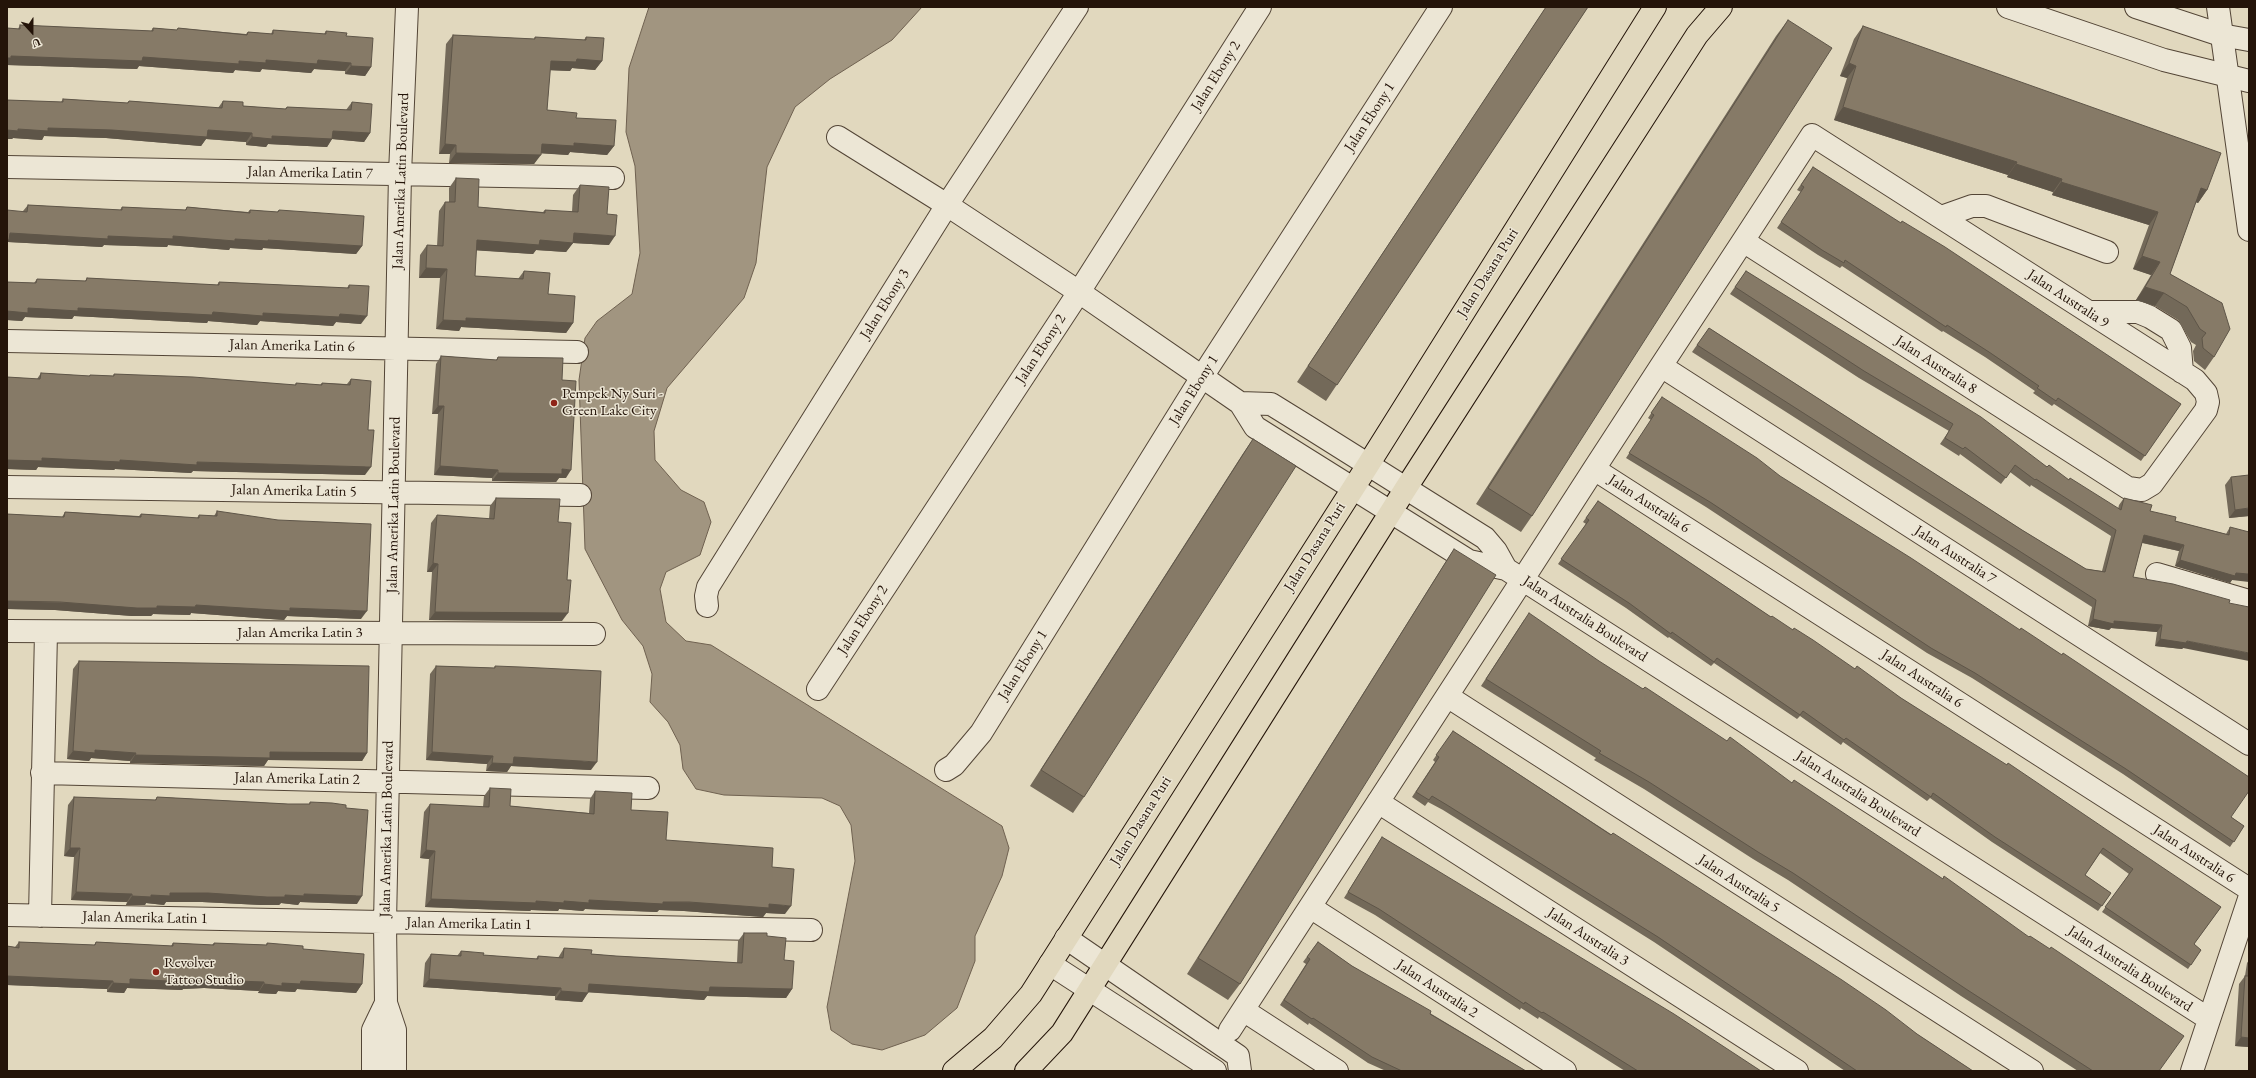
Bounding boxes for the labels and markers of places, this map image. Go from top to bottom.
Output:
place label: Pempek Ny Suri - Green Lake City [562,385,663,420]
marker: Pempek Ny Suri - Green Lake City [549,398,559,408]
place label: Revolver Tattoo Studio [164,954,244,989]
marker: Revolver Tattoo Studio [151,967,161,977]

